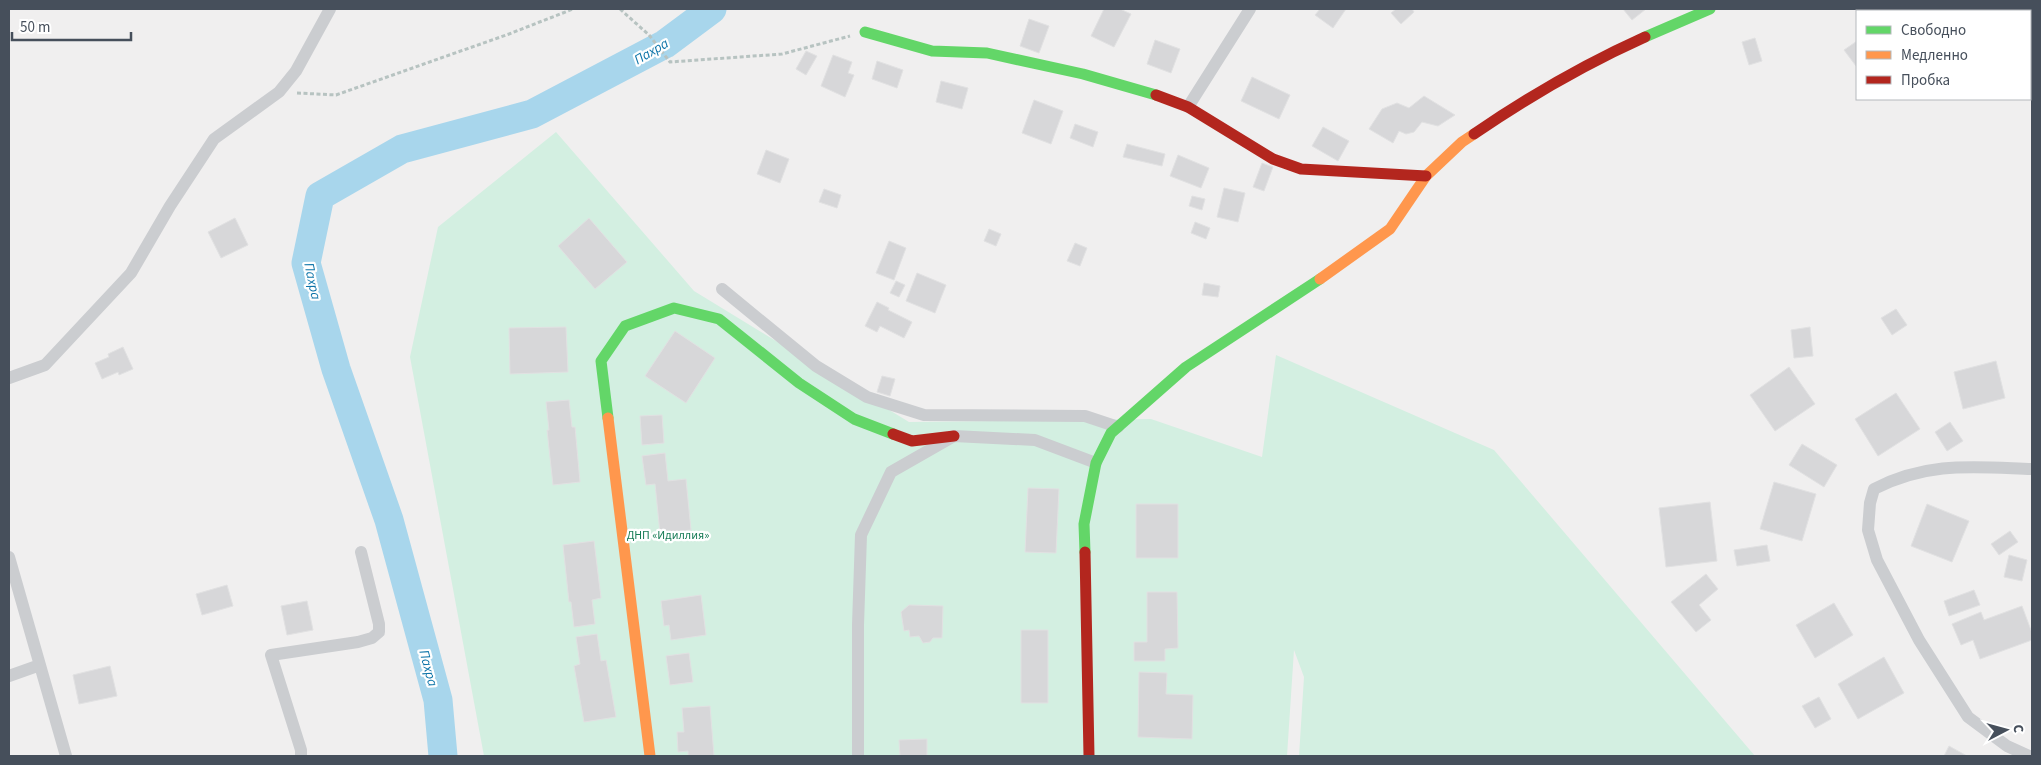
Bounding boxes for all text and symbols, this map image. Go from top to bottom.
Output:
scale bar [12,10,131,42]
legend [1856,10,2031,100]
text: 50 m [20,17,50,38]
text: Свободно [1901,20,1966,41]
water label: Пахра [630,34,673,70]
text: Медленно [1901,45,1968,66]
text: Пробка [1901,70,1950,91]
water label: Пахра [298,261,326,302]
park label: ДНП «Идиллия» [627,527,709,544]
water label: Пахра [414,648,443,689]
north arrow [1981,705,2031,755]
text: С [2008,724,2028,734]

